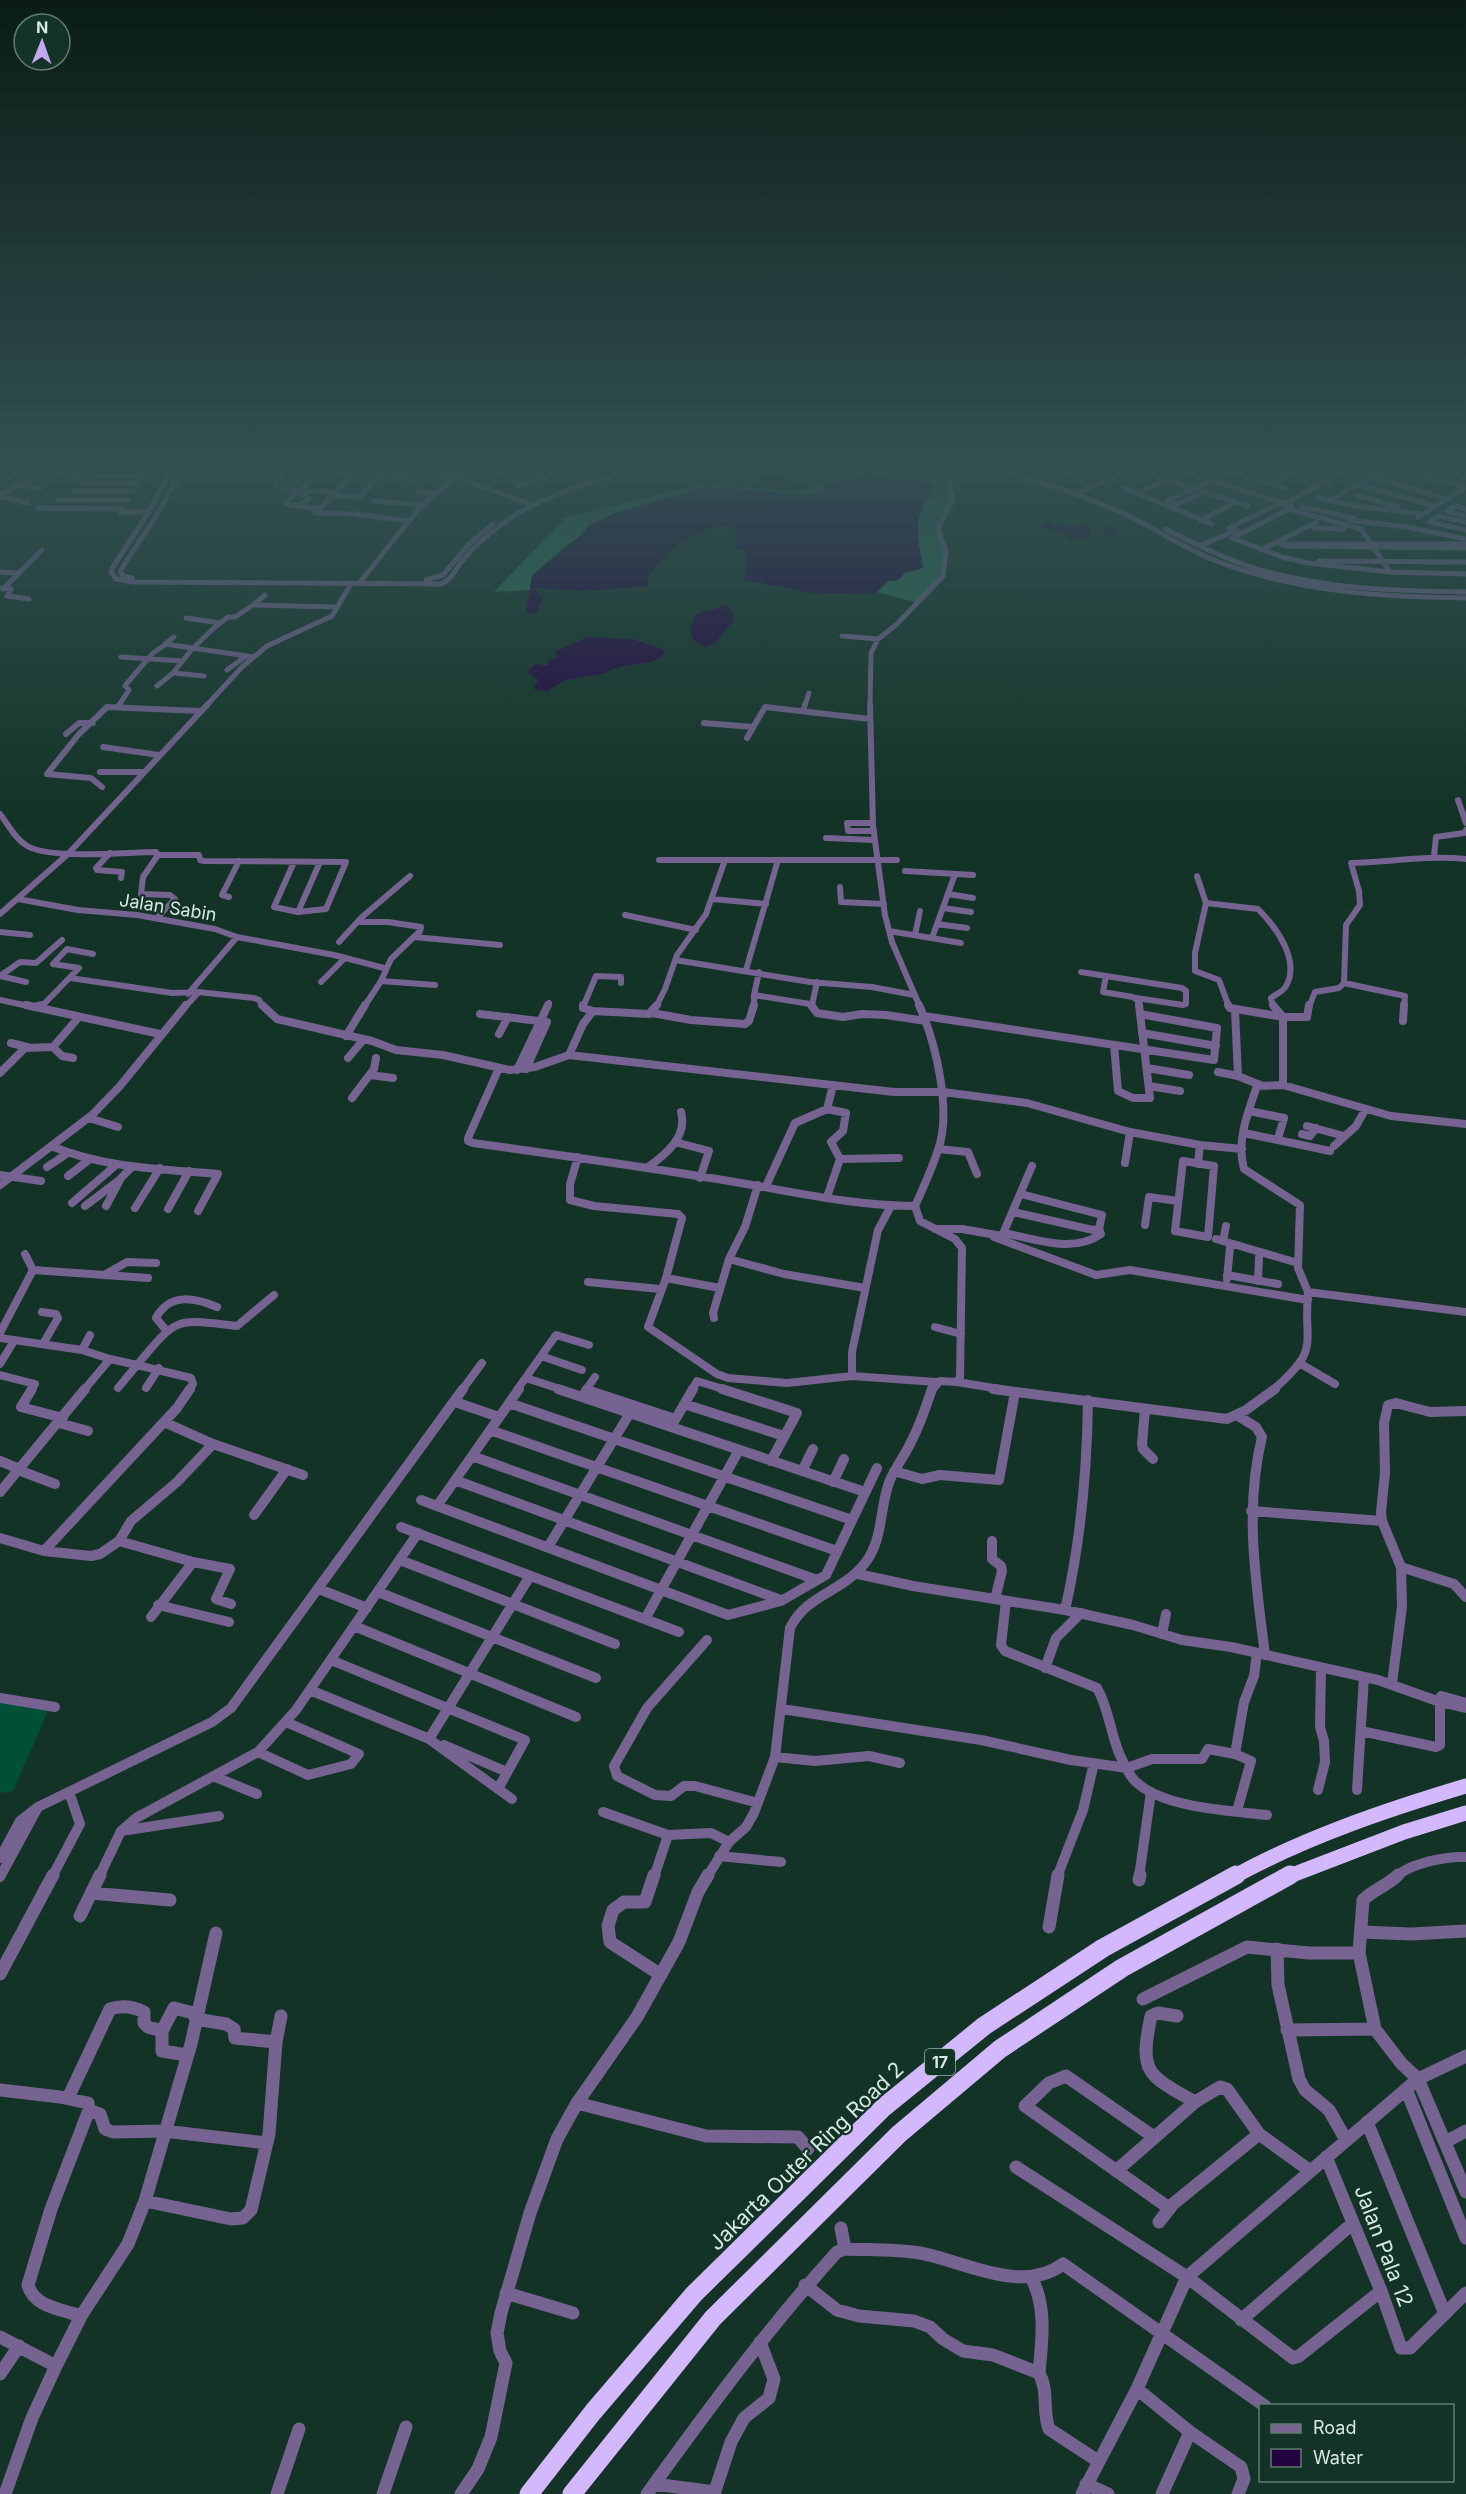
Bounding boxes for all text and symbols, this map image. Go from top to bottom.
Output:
north arrow [12,12,72,72]
text: N [36,17,49,37]
street label: Jalan Sabin [118,889,218,925]
road number: 17 [925,2049,955,2075]
street label: Jakarta Outer Ring Road 2 [704,2057,908,2255]
street label: Jalan Pala 12 [1349,2182,1419,2310]
legend [1259,2404,1454,2482]
text: Road [1313,2417,1356,2438]
text: Water [1313,2447,1363,2468]

